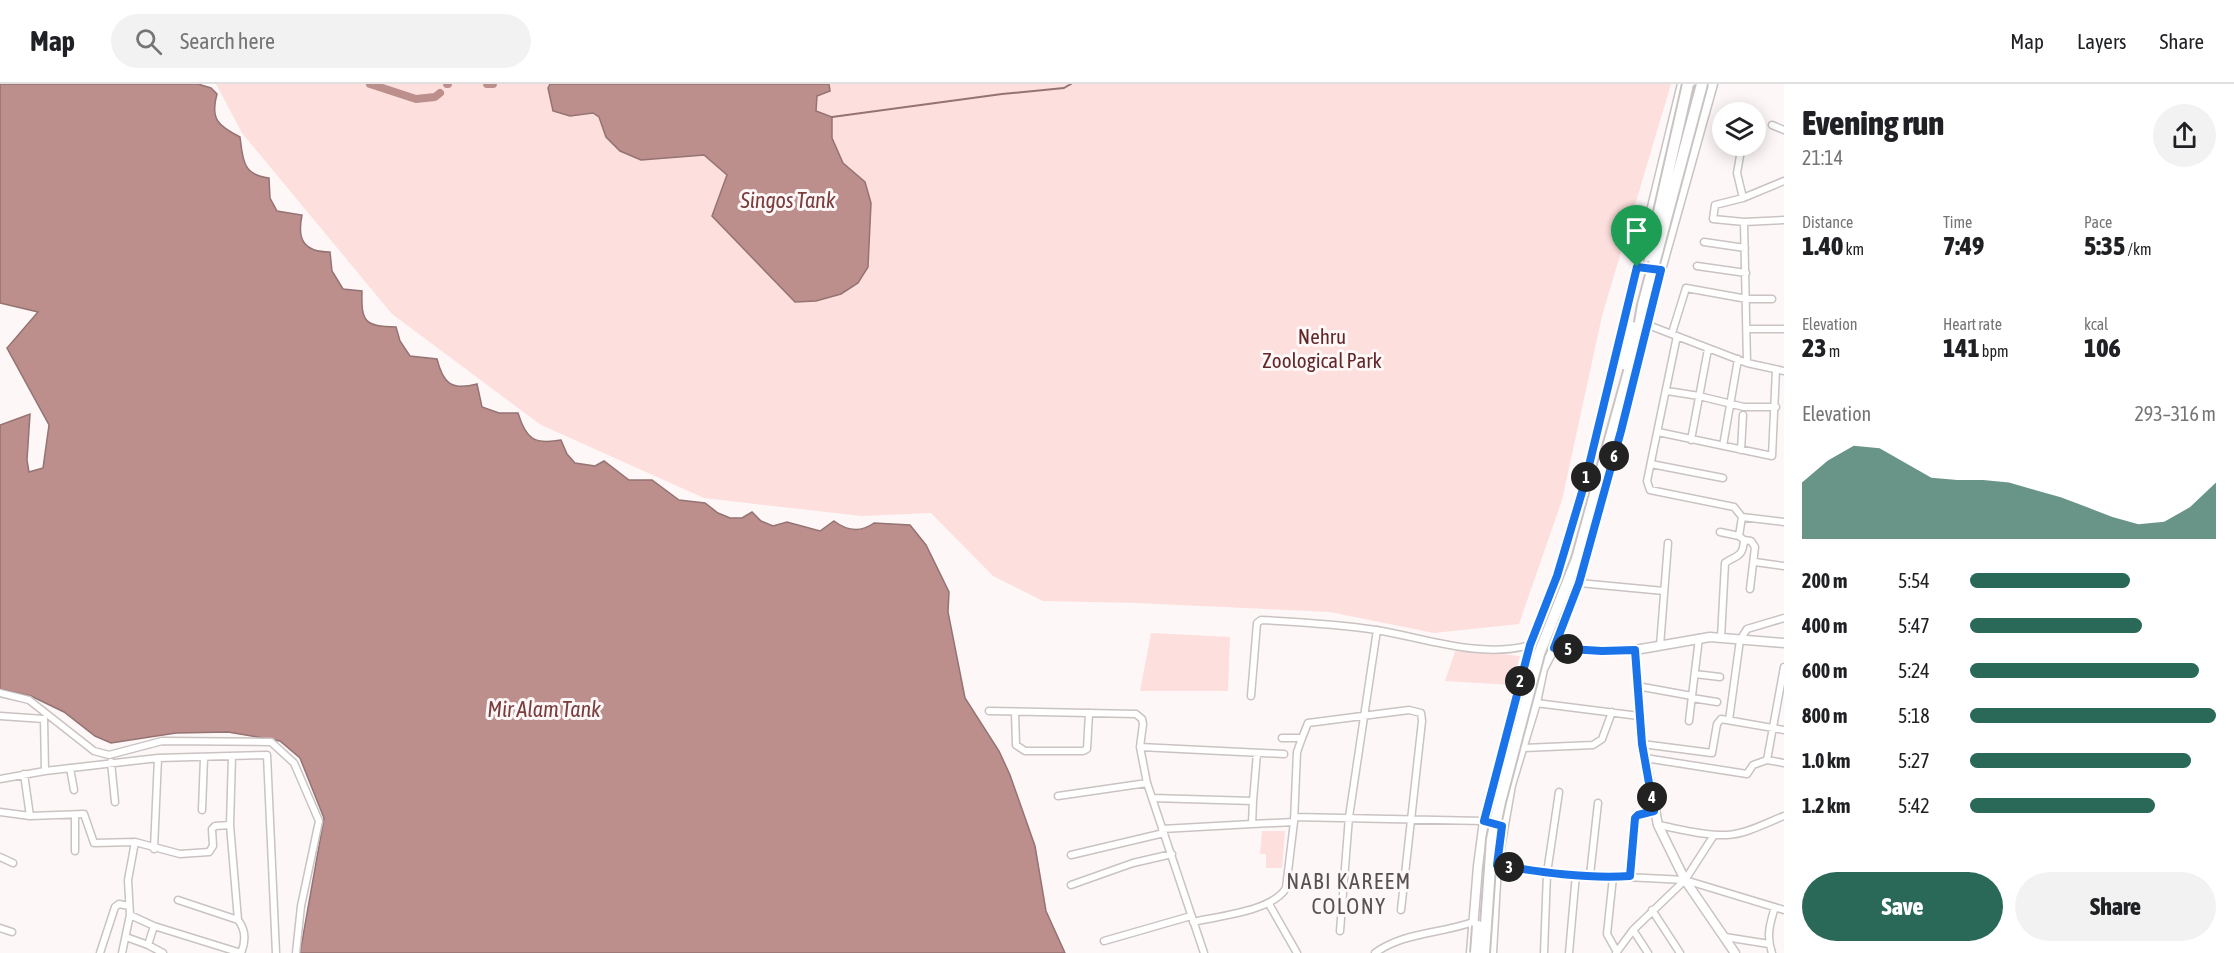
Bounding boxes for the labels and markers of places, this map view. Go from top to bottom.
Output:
pin [1611,205,1662,267]
pin: 6 [1599,441,1629,471]
pin: 1 [1571,462,1601,492]
pin: 5 [1553,634,1583,664]
pin: 2 [1505,666,1535,696]
pin: 4 [1637,782,1667,812]
pin: 3 [1494,852,1524,882]

